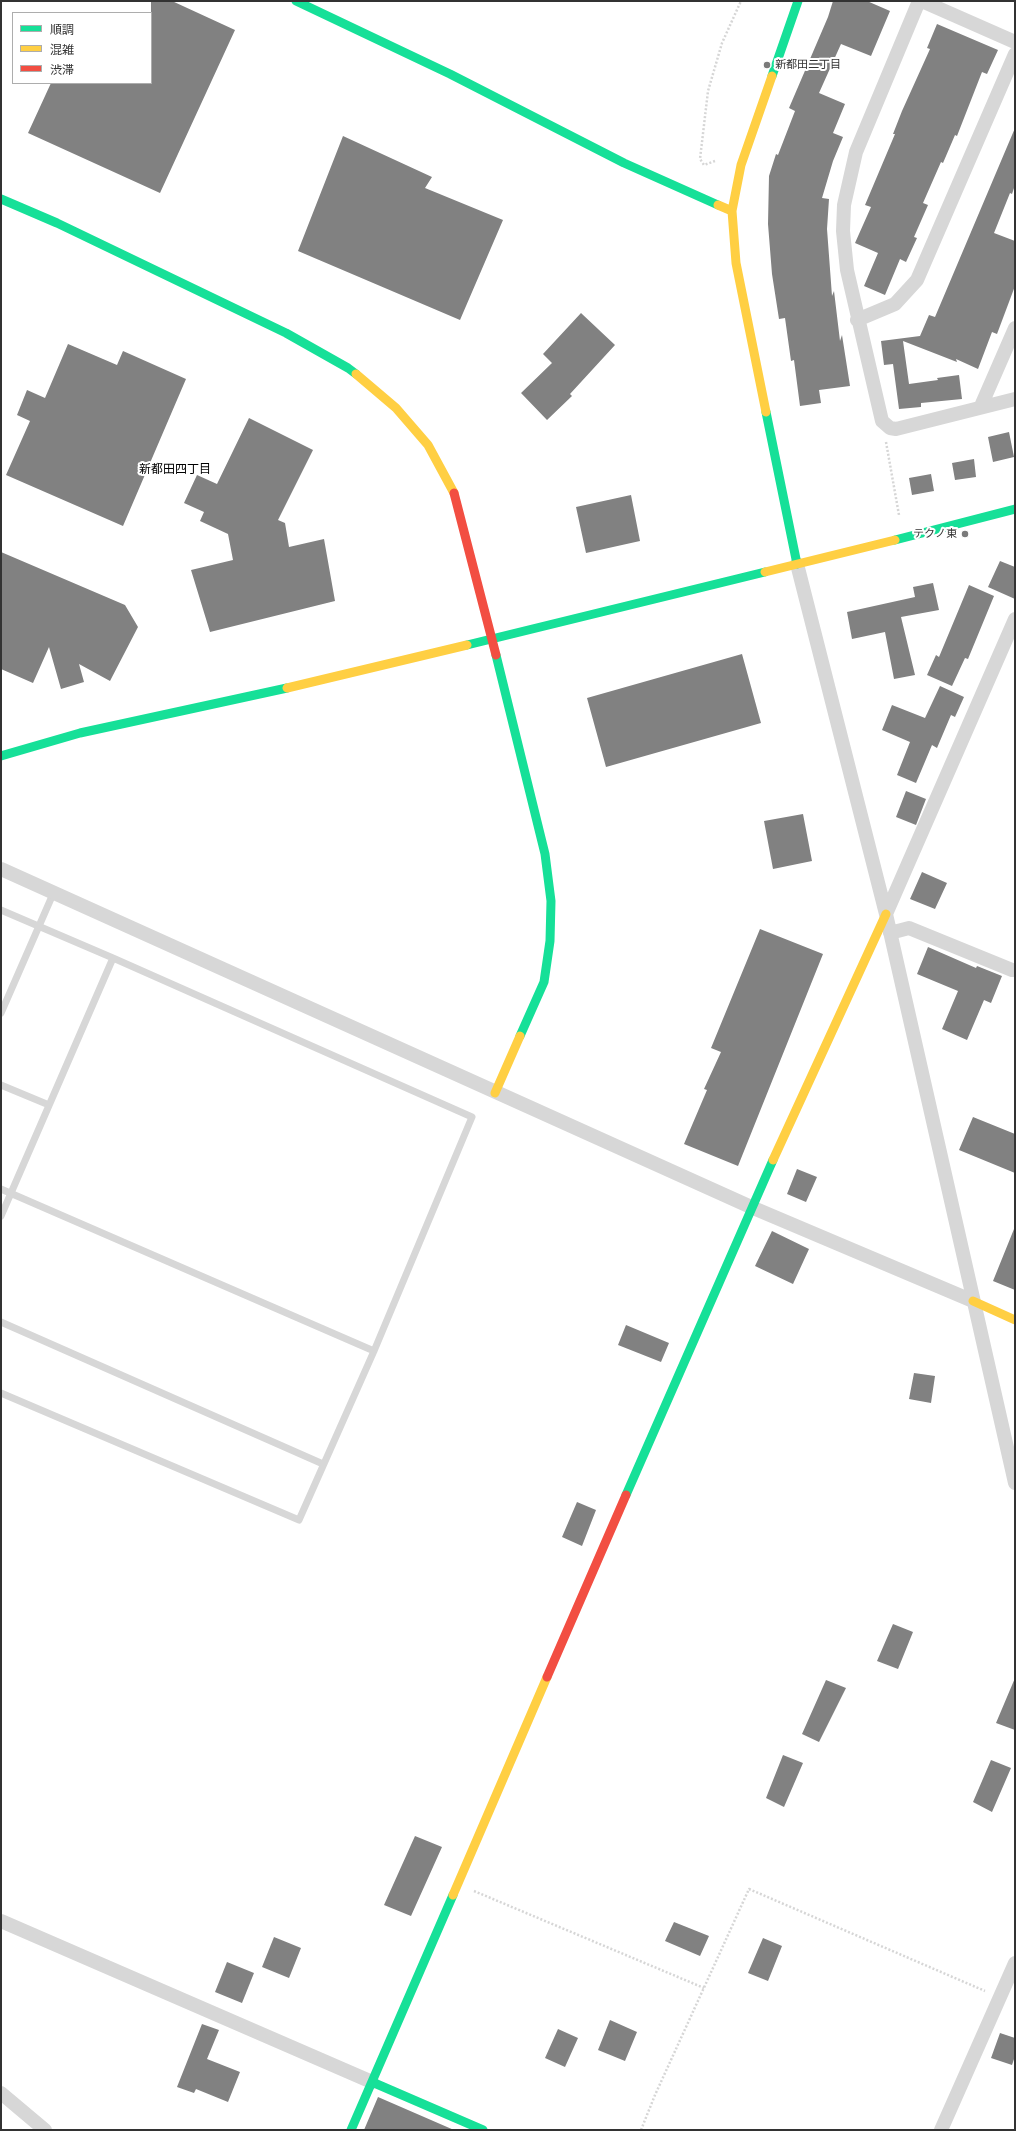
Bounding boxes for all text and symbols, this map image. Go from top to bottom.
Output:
legend [12,12,152,84]
text: 順調 [50,23,74,37]
text: 混雑 [50,43,74,57]
place label: 新都田二丁目 [775,58,841,72]
marker: 新都田二丁目 [762,60,772,70]
text: 渋滞 [50,63,74,77]
district label: 新都田四丁目 [139,463,211,477]
place label: テクノ東 [913,527,957,541]
marker: テクノ東 [960,529,970,539]

